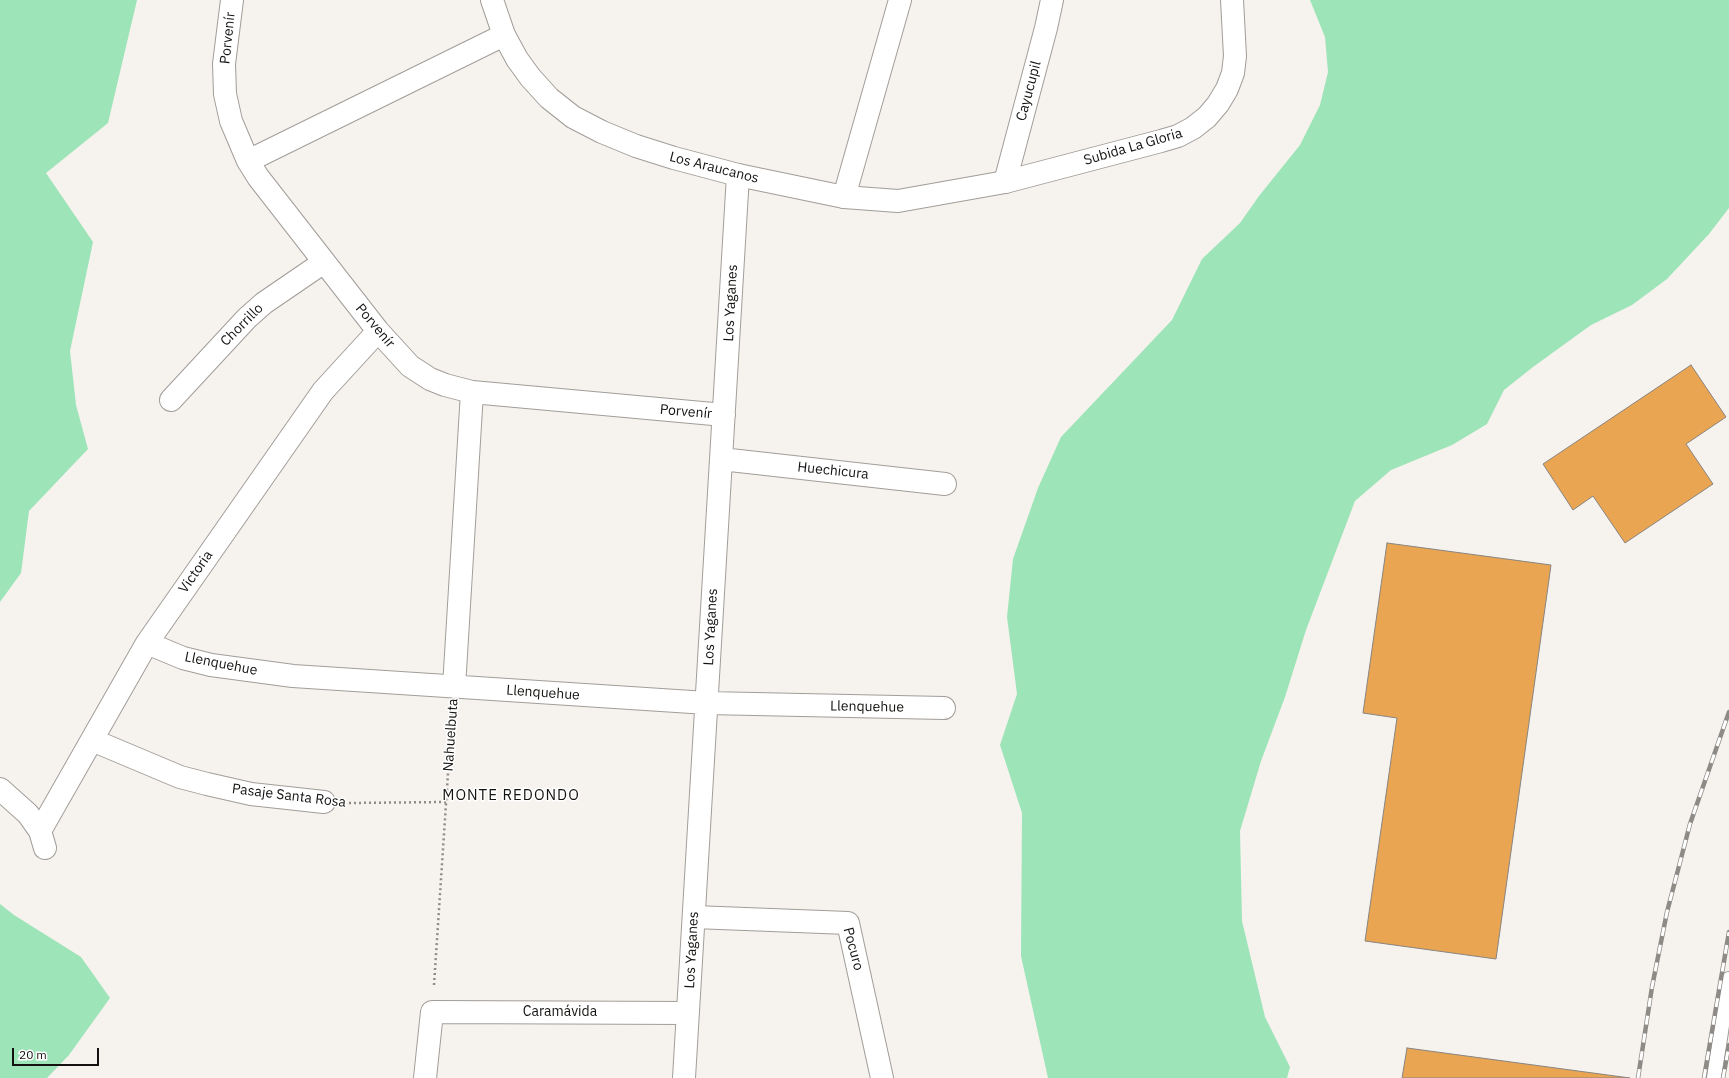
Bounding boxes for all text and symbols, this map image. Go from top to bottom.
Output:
street label: Porvenír [217,11,239,65]
street label: Cayucupil [1013,59,1045,123]
street label: Subida La Gloria [1082,125,1184,169]
street label: Los Araucanos [668,149,760,187]
street label: Los Yaganes [721,264,741,342]
street label: Chorrillo [217,300,267,350]
street label: Porvenír [352,301,398,351]
street label: Porvenír [659,401,713,423]
street label: Huechicura [797,459,869,483]
street label: Victoria [175,548,217,596]
street label: Los Yaganes [701,588,721,666]
street label: Llenquehue [183,649,259,679]
street label: Llenquehue [506,682,580,704]
street label: Nahuelbuta [440,698,462,772]
street label: Llenquehue [830,698,904,716]
street label: Pasaje Santa Rosa [231,781,347,811]
district label: MONTE REDONDO [442,787,580,805]
street label: Los Yaganes [682,911,702,989]
street label: Pocuro [839,926,867,972]
street label: Caramávida [523,1004,597,1020]
scale bar [14,1040,101,1066]
text: 20 m [19,1047,47,1062]

